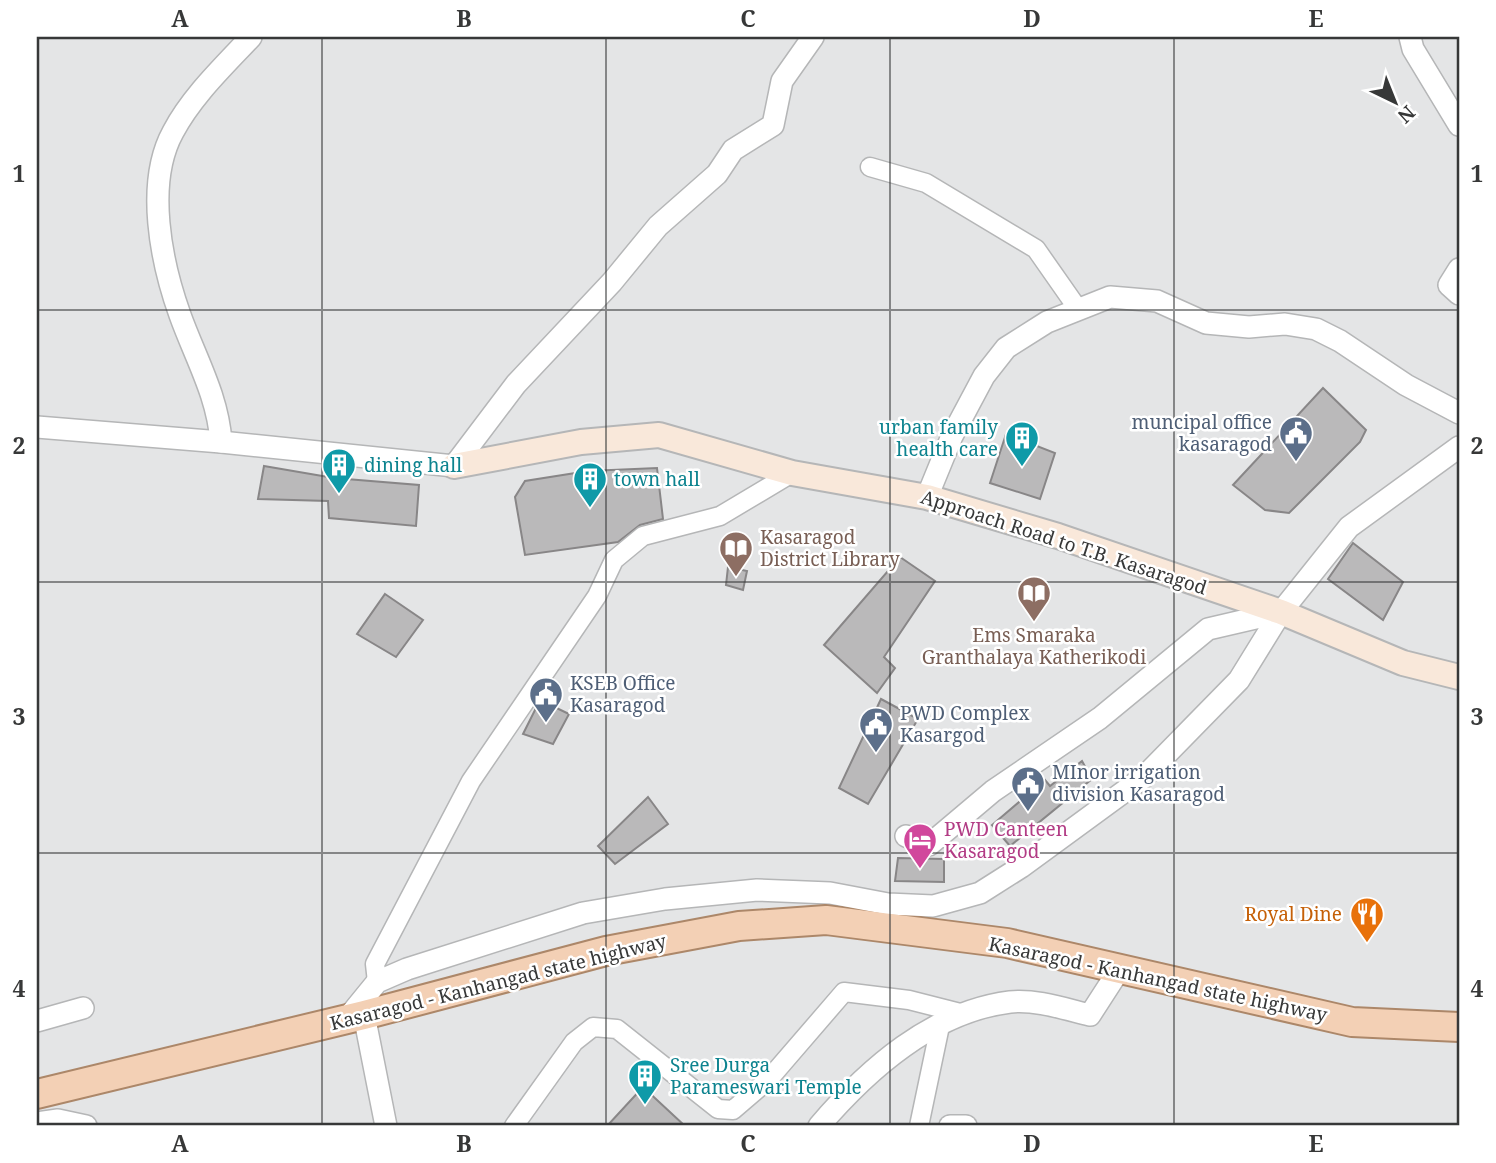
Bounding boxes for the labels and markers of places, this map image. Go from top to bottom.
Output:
place label: muncipal office kasaragod [1132,409,1272,457]
place label: urban family health care [879,414,998,462]
public building icon: muncipal office kasaragod [1277,414,1315,463]
building icon: urban family health care [1003,419,1041,468]
building icon: dining hall [320,446,358,495]
place label: dining hall [364,452,462,478]
building icon: town hall [571,460,609,509]
place label: town hall [614,466,700,492]
place label: Kasaragod District Library [760,524,900,572]
library icon: Kasaragod District Library [717,529,755,578]
library icon: Ems Smaraka Granthalaya Katherikodi [1015,574,1053,623]
place label: Ems Smaraka Granthalaya Katherikodi [922,622,1146,670]
place label: KSEB Office Kasaragod [570,670,676,718]
public building icon: KSEB Office Kasaragod [527,675,565,724]
place label: PWD Complex Kasargod [900,700,1029,748]
public building icon: PWD Complex Kasargod [857,705,895,754]
place label: MInor irrigation division Kasaragod [1052,759,1225,807]
public building icon: MInor irrigation division Kasaragod [1009,764,1047,813]
place label: PWD Canteen Kasaragod [944,816,1068,864]
hotel icon: PWD Canteen Kasaragod [901,821,939,870]
restaurant icon: Royal Dine [1348,895,1386,944]
place label: Royal Dine [1244,901,1342,927]
place label: Sree Durga Parameswari Temple [670,1052,862,1100]
building icon: Sree Durga Parameswari Temple [626,1057,664,1106]

